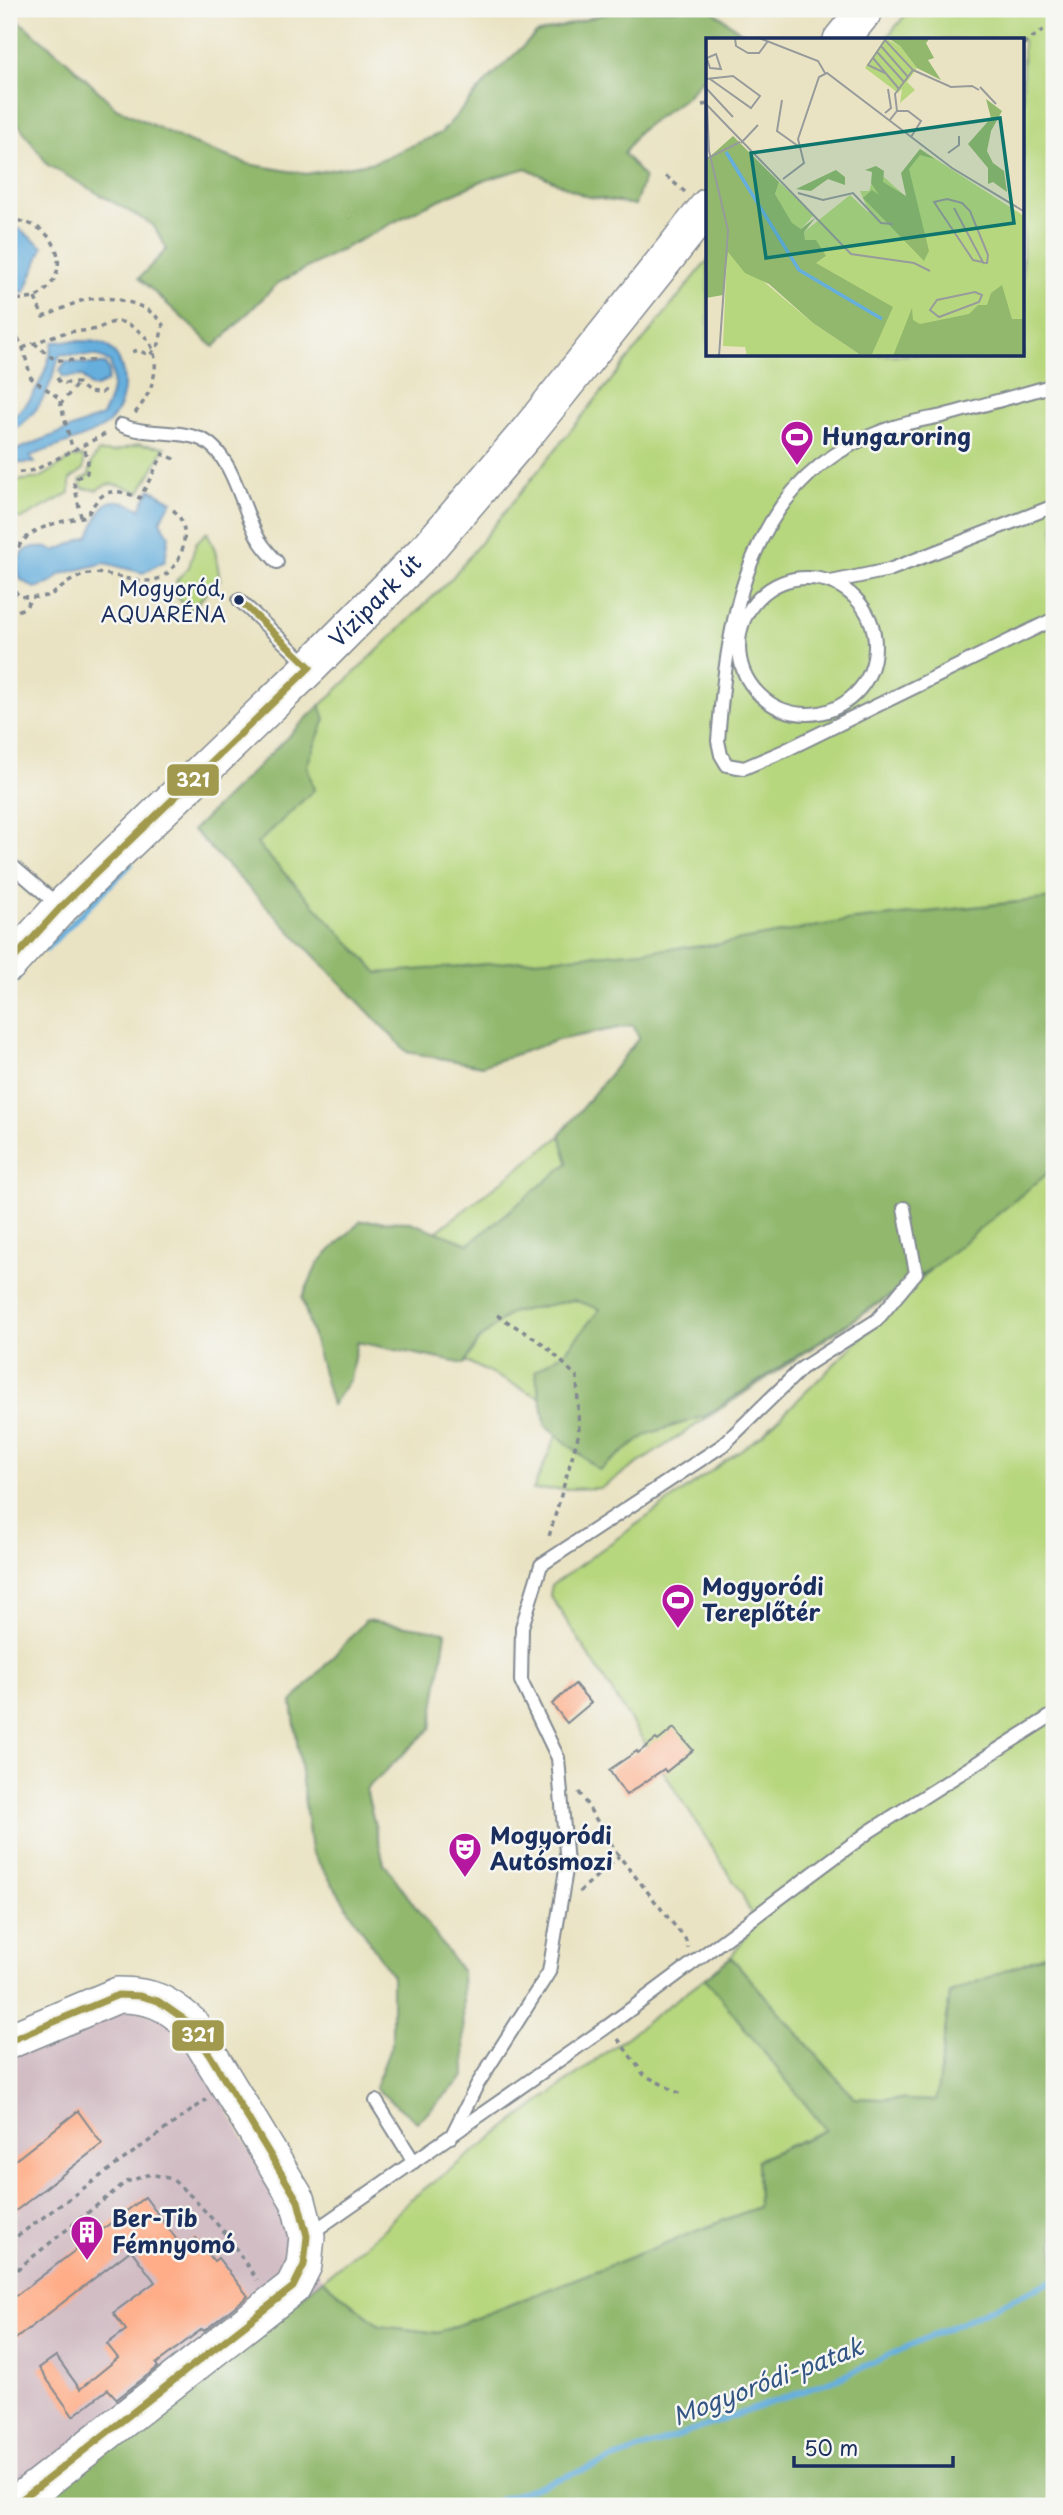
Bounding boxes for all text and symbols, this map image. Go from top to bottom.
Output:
inset map [706,38,1024,357]
sports icon: Hungaroring [778,418,816,467]
place label: Hungaroring [822,418,971,453]
street label: Vízipark út [320,545,429,655]
place label: Mogyoród, AQUARÉNA [101,571,226,629]
marker: Mogyoród, AQUARÉNA [232,593,246,607]
line badge: 321 [166,763,220,797]
text: 321 [176,765,210,793]
place label: Mogyoródi Tereplőtér [702,1568,824,1629]
sports icon: Mogyoródi Tereplőtér [659,1581,697,1630]
place label: Mogyoródi Autósmozi [490,1817,613,1878]
theatre icon: Mogyoródi Autósmozi [446,1830,484,1879]
line badge: 321 [171,2019,225,2052]
text: 321 [181,2020,215,2048]
place label: Ber-Tib Fémnyomó [112,2200,236,2261]
building icon: Ber-Tib Fémnyomó [68,2213,106,2262]
water label: Mogyoródi-patak [667,2327,869,2433]
scale bar [794,2424,953,2468]
text: 50 m [804,2431,858,2463]

